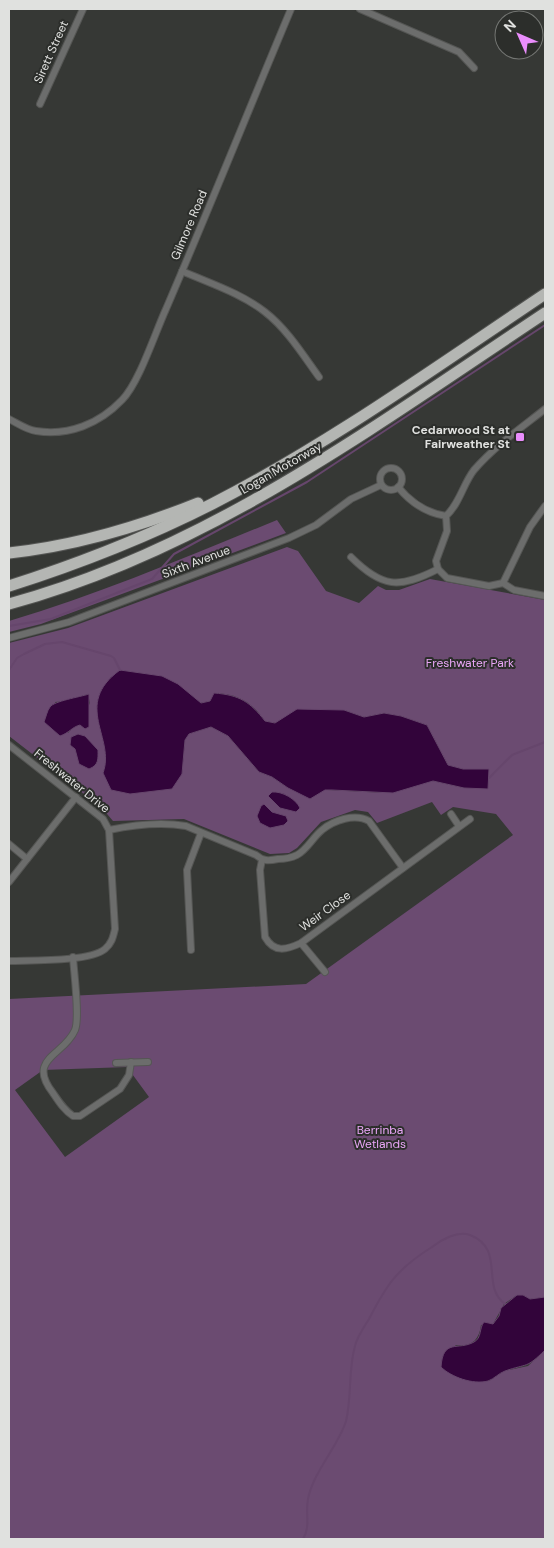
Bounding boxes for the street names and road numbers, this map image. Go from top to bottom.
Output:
street label: Sirett Street [30,18,72,86]
street label: Gilmore Road [167,188,211,262]
street label: Logan Motorway [237,438,325,498]
street label: Sixth Avenue [160,542,232,582]
street label: Freshwater Drive [31,745,113,817]
street label: Weir Close [296,887,354,935]

